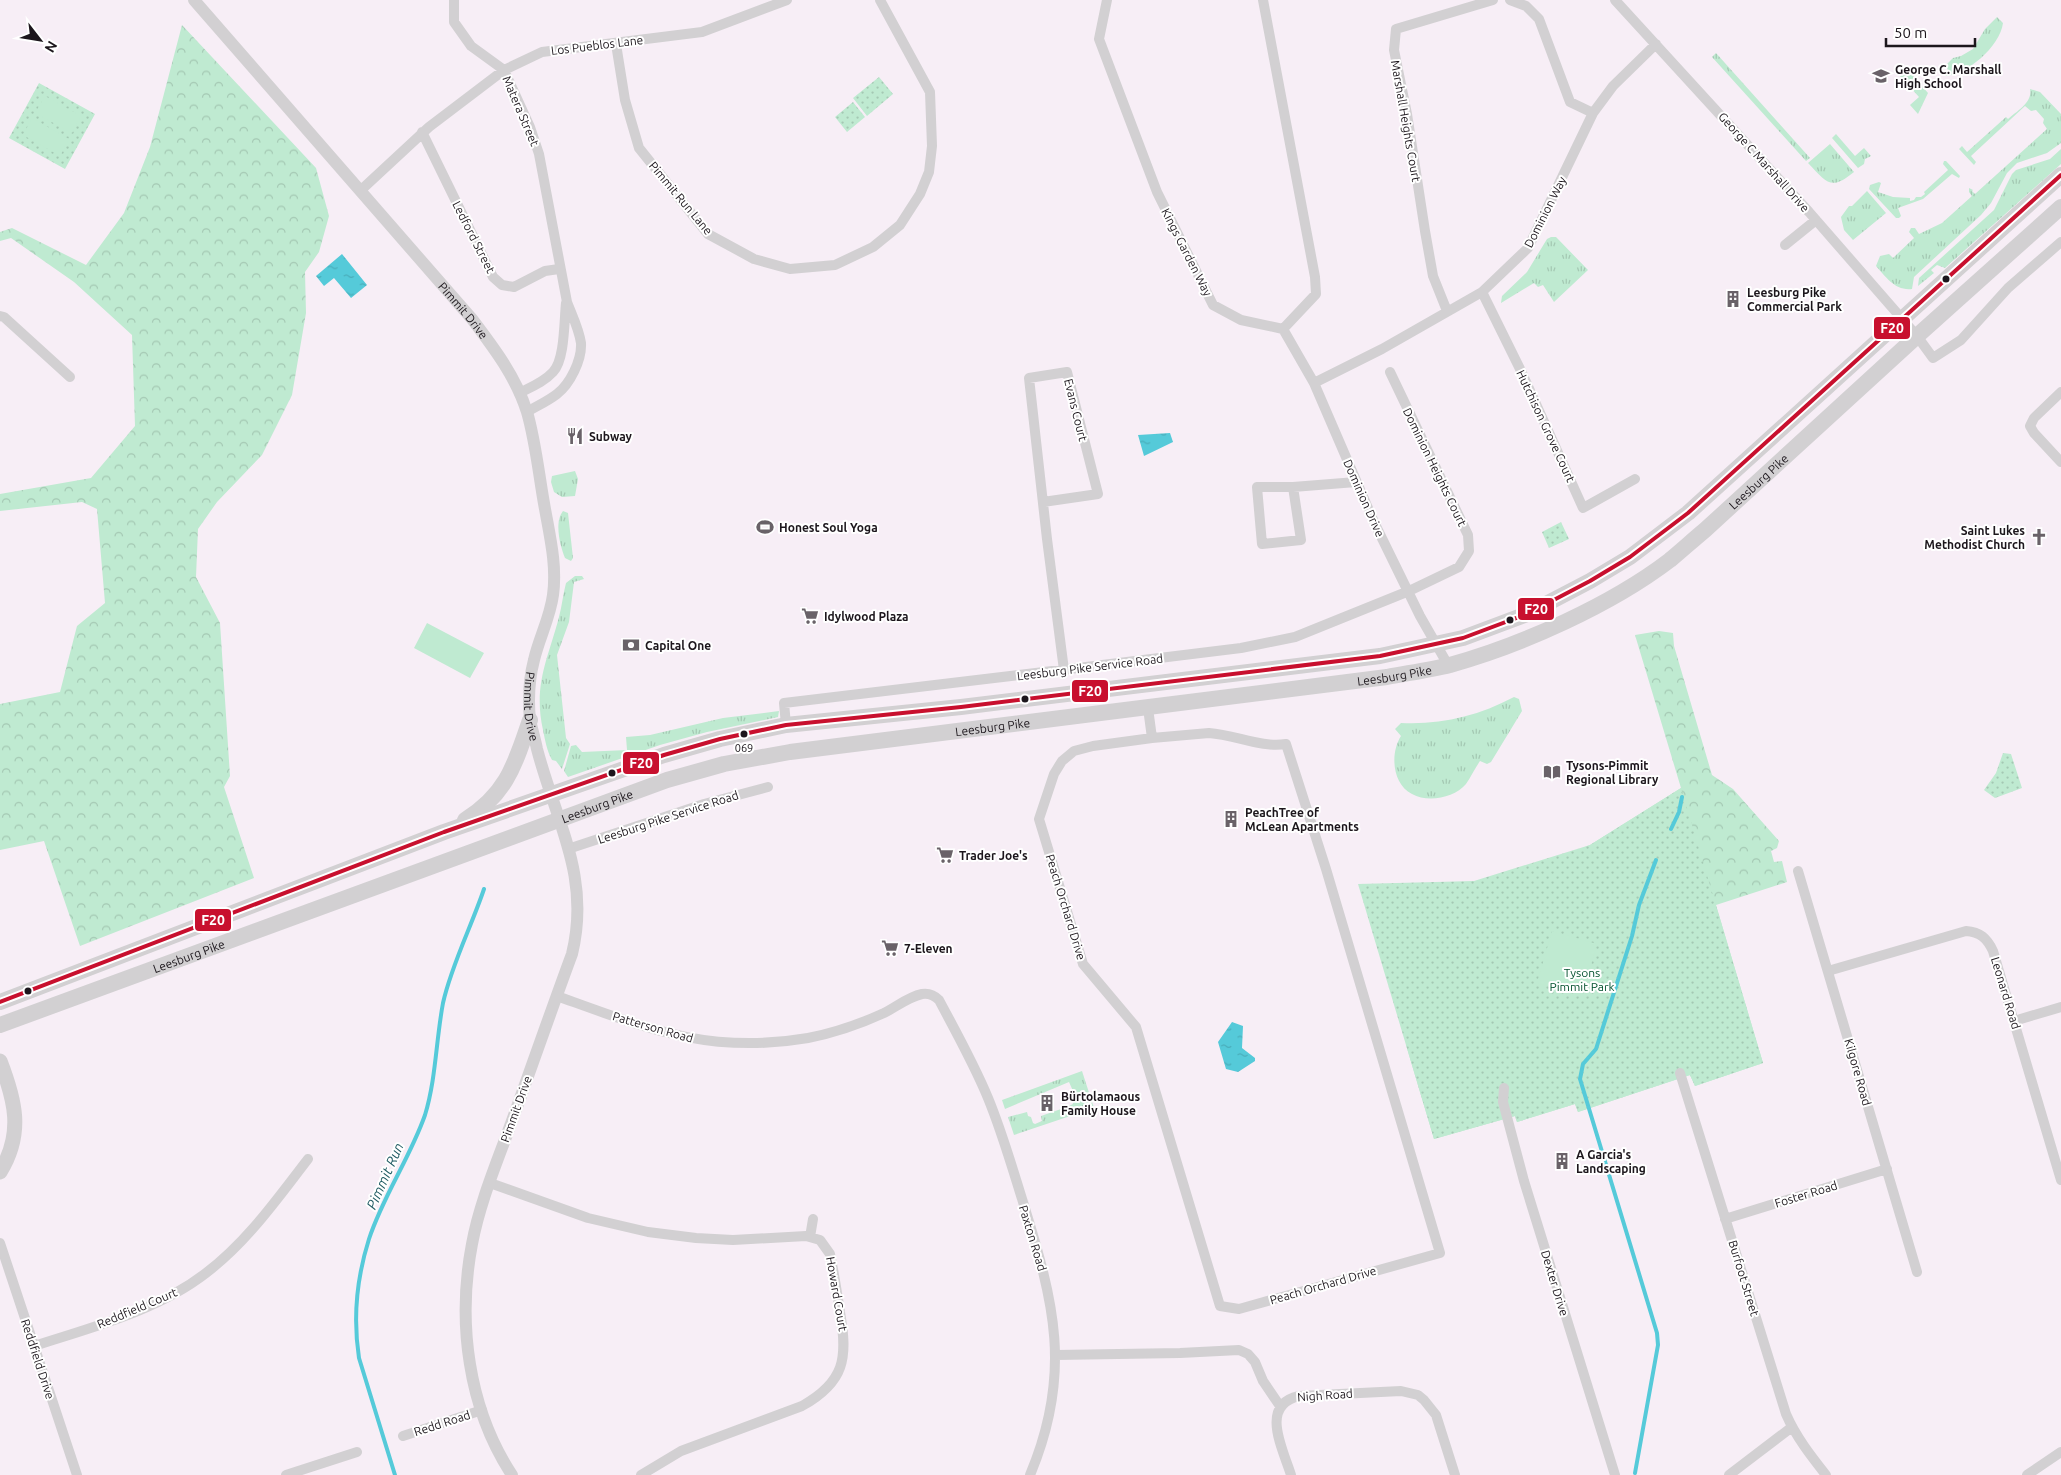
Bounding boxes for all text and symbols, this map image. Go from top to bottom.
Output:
north arrow [15,15,65,65]
scale bar [1886,15,1975,47]
text: 50 m [1894,24,1927,41]
street label: Los Pueblos Lane [550,33,644,57]
text: N [42,38,61,55]
street label: Marshall Heights Court [1389,59,1423,183]
place label: George C. Marshall High School [1895,63,2002,90]
school or university icon: George C. Marshall High School [1871,66,1891,86]
street label: Matera Street [500,74,542,148]
street label: George C Marshall Drive [1716,110,1812,214]
street label: Pimmit Run Lane [647,159,715,237]
street label: Dominion Way [1522,174,1569,250]
street label: Ledford Street [450,199,498,275]
street label: Kings Garden Way [1159,206,1215,298]
unlabelled marker [1941,274,1951,284]
street label: Pimmit Drive [436,279,491,341]
place label: Leesburg Pike Commercial Park [1747,286,1842,313]
building icon: Leesburg Pike Commercial Park [1723,289,1743,309]
line badge: F20 [1873,316,1911,340]
text: F20 [1880,320,1904,336]
street label: Hutchison Grove Court [1514,368,1578,484]
street label: Evans Court [1062,377,1090,443]
street label: Dominion Heights Court [1401,406,1469,529]
restaurant icon: Subway [565,426,585,446]
place label: Subway [589,430,633,443]
street label: Leesburg Pike [1726,451,1790,511]
street label: Dominion Drive [1341,457,1387,539]
sports icon: Honest Soul Yoga [755,517,775,537]
place label: Honest Soul Yoga [779,521,878,534]
place label: Saint Lukes Methodist Church [1924,524,2025,551]
church icon: Saint Lukes Methodist Church [2029,527,2049,547]
line badge: F20 [1517,597,1555,621]
text: F20 [1524,601,1548,617]
supermarket icon: Idylwood Plaza [800,606,820,626]
place label: Idylwood Plaza [824,610,909,623]
unlabelled marker [1505,615,1515,625]
bank icon: Capital One [621,635,641,655]
place label: Capital One [645,639,711,652]
street label: Leesburg Pike Service Road [1016,652,1164,682]
street label: Leesburg Pike [1356,663,1433,687]
street label: Pimmit Drive [522,671,541,742]
line badge: F20 [1071,679,1109,703]
text: F20 [1078,683,1102,699]
unlabelled marker [1020,694,1030,704]
street label: Leesburg Pike [954,715,1031,738]
marker: 069 [739,729,749,739]
place label: 069 [735,742,753,754]
line badge: F20 [622,751,660,775]
text: F20 [629,755,653,771]
place label: Tysons-Pimmit Regional Library [1566,759,1659,786]
library icon: Tysons-Pimmit Regional Library [1542,762,1562,782]
unlabelled marker [607,768,617,778]
street label: Leesburg Pike [559,787,635,825]
street label: Leesburg Pike Service Road [596,788,740,846]
place label: PeachTree of McLean Apartments [1245,806,1359,833]
building icon: PeachTree of McLean Apartments [1221,809,1241,829]
supermarket icon: Trader Joe's [935,845,955,865]
place label: Trader Joe's [959,849,1028,862]
street label: Peach Orchard Drive [1044,852,1088,962]
line badge: F20 [194,908,232,932]
text: F20 [201,912,225,928]
street label: Leesburg Pike [151,937,226,975]
supermarket icon: 7-Eleven [880,938,900,958]
place label: 7-Eleven [904,942,953,955]
street label: Leonard Road [1989,955,2023,1031]
park label: Tysons Pimmit Park [1549,966,1615,993]
unlabelled marker [23,986,33,996]
street label: Patterson Road [611,1009,695,1045]
street label: Kilgore Road [1842,1037,1874,1107]
street label: Pimmit Drive [498,1074,534,1144]
place label: Bürtolamaous Family House [1061,1090,1141,1117]
building icon: Bürtolamaous Family House [1037,1093,1057,1113]
water label: Pimmit Run [363,1140,407,1212]
place label: A Garcia's Landscaping [1576,1148,1646,1175]
building icon: A Garcia's Landscaping [1552,1151,1572,1171]
street label: Foster Road [1773,1178,1839,1210]
street label: Paxton Road [1017,1203,1049,1273]
street label: Burfoot Street [1726,1239,1762,1318]
street label: Dexter Drive [1539,1249,1571,1317]
street label: Howard Court [824,1256,850,1333]
street label: Peach Orchard Drive [1268,1264,1378,1306]
street label: Reddfield Court [95,1285,179,1331]
street label: Reddfield Drive [19,1317,57,1401]
street label: Nigh Road [1297,1387,1353,1403]
street label: Redd Road [412,1408,472,1438]

